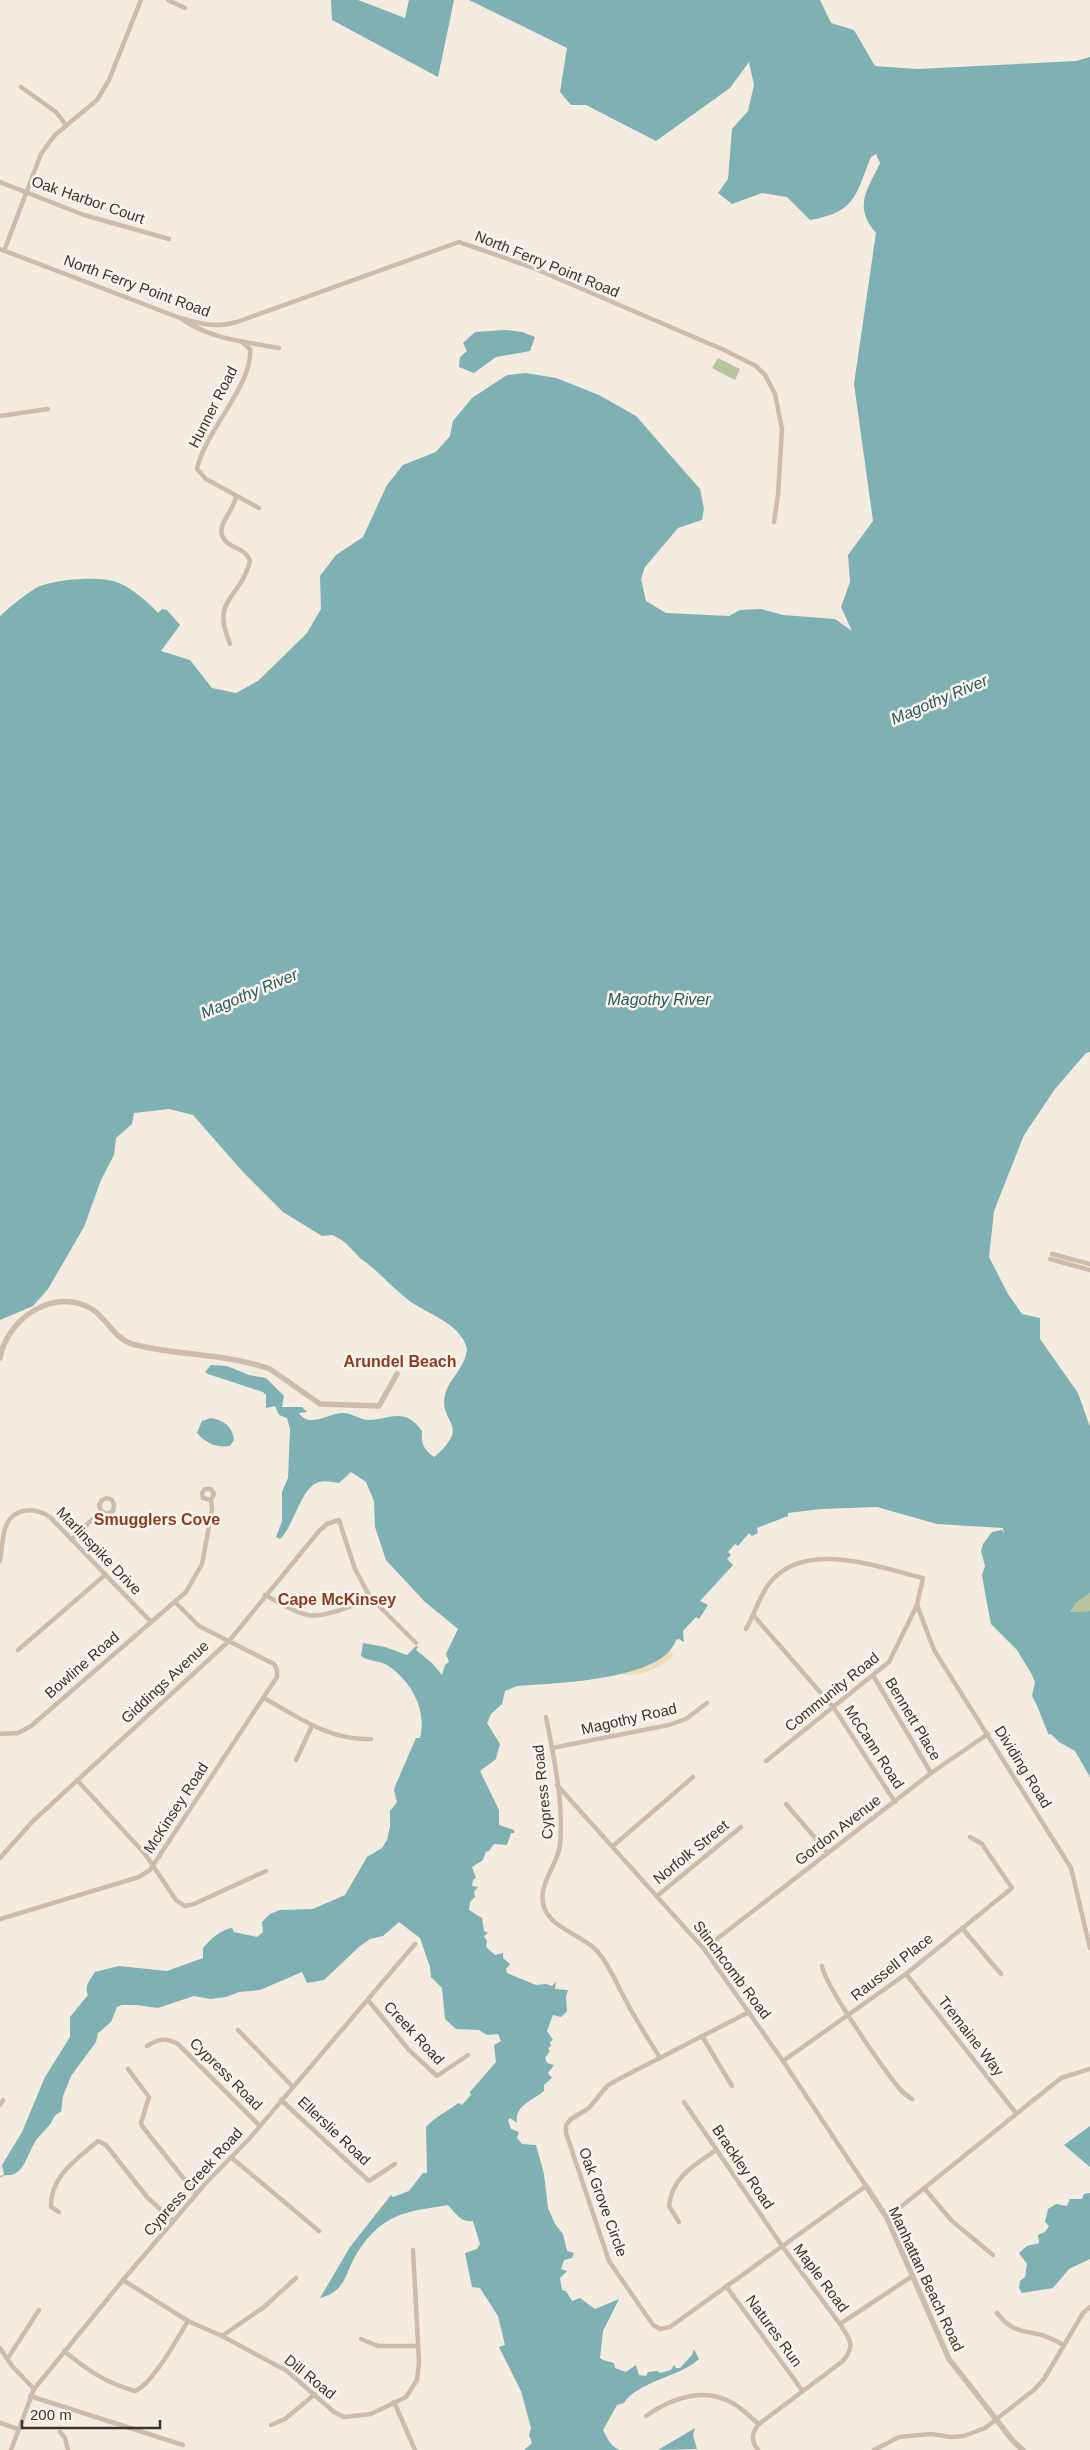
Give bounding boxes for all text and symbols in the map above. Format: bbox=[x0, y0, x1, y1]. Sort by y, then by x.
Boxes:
street label: Oak Harbor Court bbox=[29, 172, 148, 227]
street label: North Ferry Point Road bbox=[473, 227, 622, 300]
street label: North Ferry Point Road bbox=[62, 251, 213, 320]
street label: Hunner Road bbox=[185, 363, 240, 450]
water label: Magothy River bbox=[888, 671, 991, 727]
water label: Magothy River bbox=[198, 965, 301, 1021]
water label: Magothy River bbox=[607, 991, 711, 1008]
district label: Arundel Beach bbox=[344, 1353, 456, 1370]
street label: Marlinspike Drive bbox=[53, 1503, 145, 1598]
district label: Smugglers Cove bbox=[94, 1511, 220, 1528]
district label: Cape McKinsey bbox=[278, 1591, 396, 1608]
street label: Bowline Road bbox=[41, 1628, 122, 1701]
street label: Giddings Avenue bbox=[117, 1637, 212, 1726]
street label: Community Road bbox=[781, 1649, 882, 1735]
street label: Bennett Place bbox=[882, 1674, 945, 1763]
street label: Magothy Road bbox=[579, 1699, 678, 1738]
street label: McCann Road bbox=[841, 1702, 908, 1792]
street label: Dividing Road bbox=[991, 1723, 1055, 1811]
street label: Cypress Road bbox=[529, 1744, 556, 1840]
street label: McKinsey Road bbox=[140, 1759, 211, 1856]
street label: Gordon Avenue bbox=[791, 1791, 884, 1868]
street label: Norfolk Street bbox=[650, 1816, 732, 1887]
street label: Stinchcomb Road bbox=[690, 1917, 775, 2022]
street label: Raussell Place bbox=[847, 1929, 936, 2004]
street label: Tremaine Way bbox=[935, 1992, 1008, 2079]
street label: Creek Road bbox=[381, 1998, 448, 2068]
street label: Cypress Road bbox=[187, 2034, 266, 2113]
street label: Ellerslie Road bbox=[295, 2093, 374, 2168]
street label: Brackley Road bbox=[709, 2122, 778, 2212]
street label: Cypress Creek Road bbox=[140, 2124, 246, 2239]
street label: Oak Grove Circle bbox=[576, 2145, 631, 2259]
street label: Manhattan Beach Road bbox=[885, 2204, 967, 2354]
street label: Maple Road bbox=[790, 2240, 853, 2315]
street label: Natures Run bbox=[743, 2292, 806, 2370]
street label: Dill Road bbox=[281, 2351, 339, 2402]
scale bar bbox=[22, 2398, 160, 2430]
text: 200 m bbox=[30, 2406, 72, 2423]

